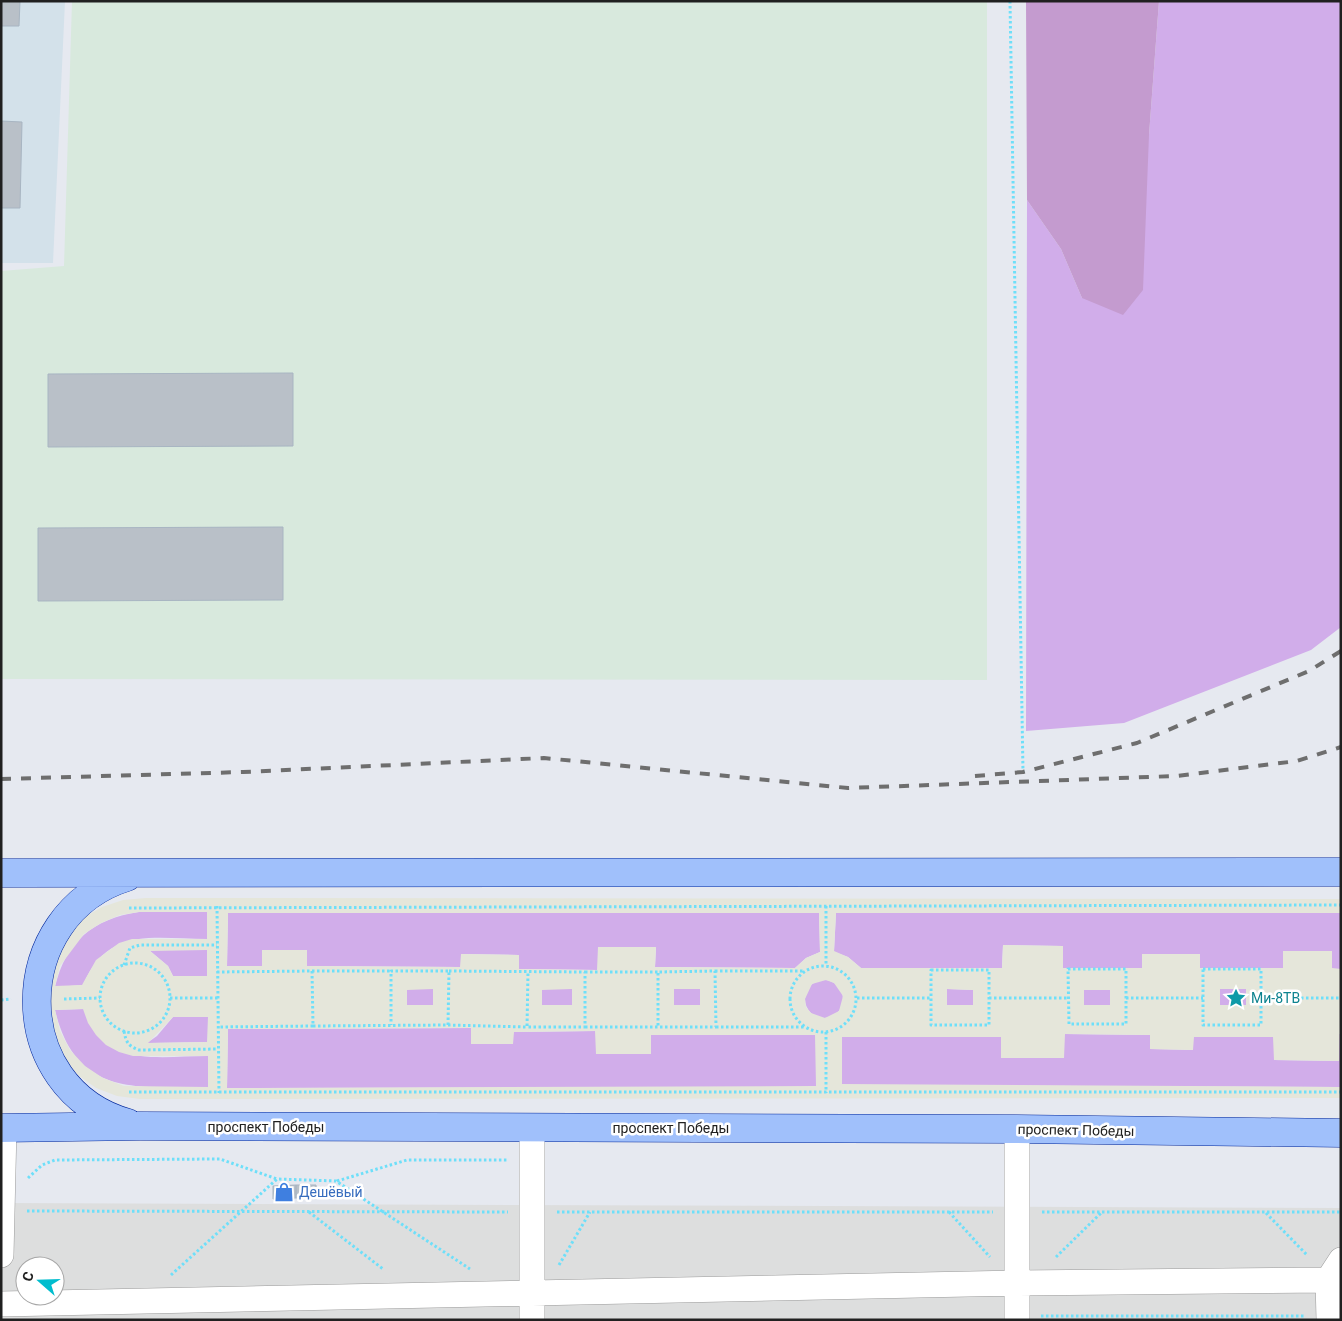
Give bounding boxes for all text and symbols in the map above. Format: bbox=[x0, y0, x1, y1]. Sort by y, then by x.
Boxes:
place icon: Ми-8ТВ bbox=[1225, 987, 1247, 1009]
place label: Ми-8ТВ bbox=[1251, 990, 1300, 1006]
street label: проспект Победы bbox=[208, 1119, 325, 1135]
street label: проспект Победы bbox=[613, 1120, 730, 1136]
street label: проспект Победы bbox=[1017, 1121, 1135, 1139]
shop icon: Дешёвый bbox=[273, 1181, 295, 1203]
place label: Дешёвый bbox=[299, 1184, 363, 1200]
north arrow bbox=[15, 1256, 65, 1306]
text: С bbox=[19, 1270, 37, 1284]

